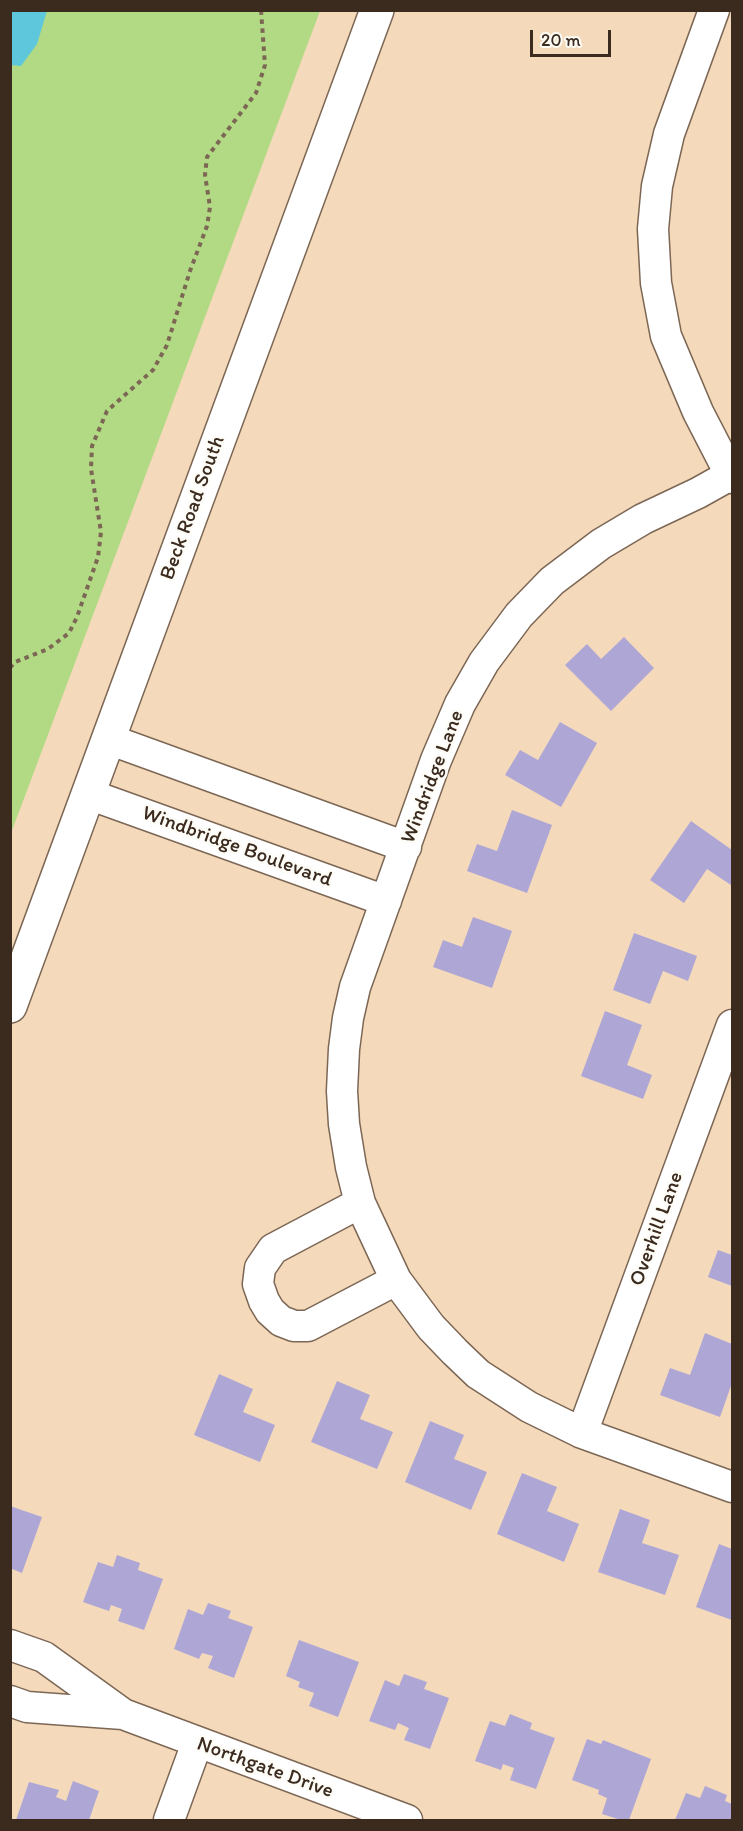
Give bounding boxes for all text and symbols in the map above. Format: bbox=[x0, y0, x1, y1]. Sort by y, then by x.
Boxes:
scale bar bbox=[533, 18, 614, 56]
text: 20 m bbox=[541, 29, 581, 51]
street label: Beck Road South bbox=[155, 433, 231, 583]
street label: Windridge Lane bbox=[396, 707, 470, 847]
street label: Windbridge Boulevard bbox=[139, 801, 335, 893]
street label: Overhill Lane bbox=[625, 1169, 689, 1289]
street label: Northgate Drive bbox=[193, 1732, 337, 1804]

